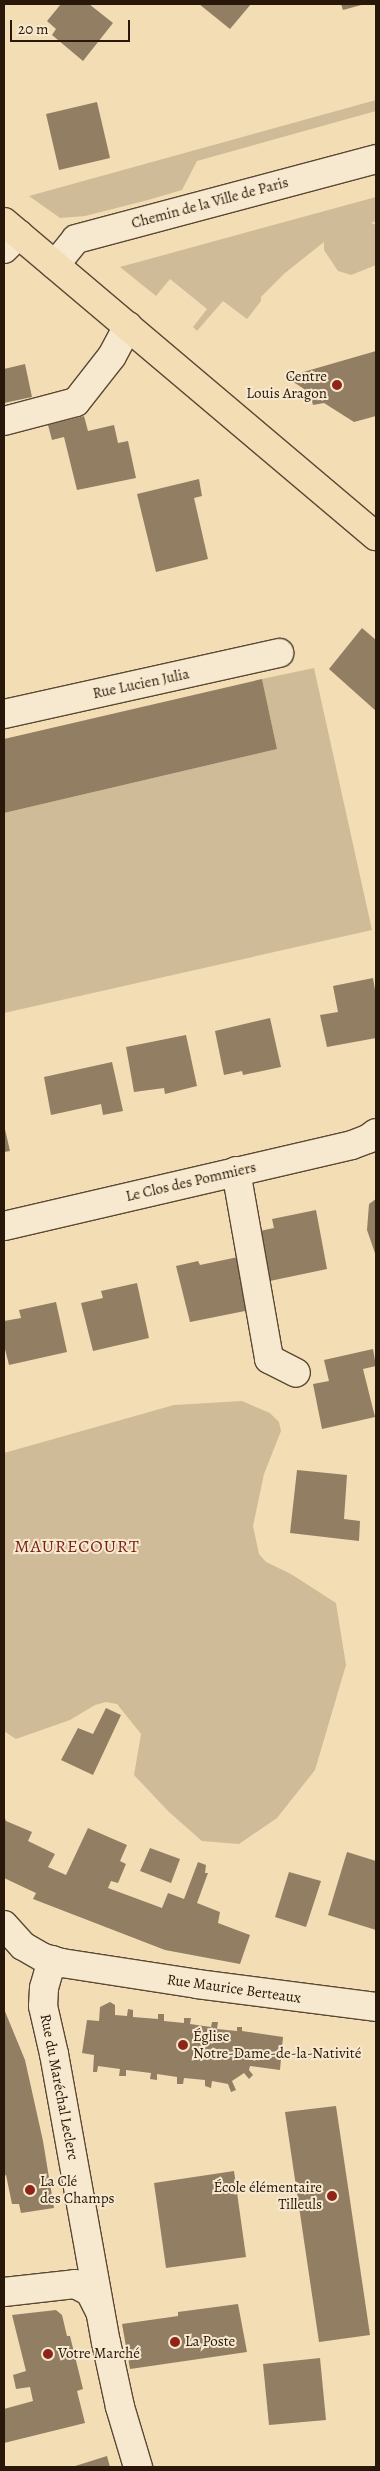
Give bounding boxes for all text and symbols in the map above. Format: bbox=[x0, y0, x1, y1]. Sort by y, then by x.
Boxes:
scale bar bbox=[12, 10, 132, 42]
text: 20 m bbox=[18, 19, 49, 39]
street label: Chemin de la Ville de Paris bbox=[129, 173, 291, 233]
place label: Centre Louis Aragon bbox=[246, 367, 327, 402]
marker: Centre Louis Aragon bbox=[331, 379, 343, 391]
street label: Rue Lucien Julia bbox=[91, 665, 191, 703]
street label: Le Clos des Pommiers bbox=[124, 1158, 258, 1206]
district label: MAURECOURT bbox=[13, 1535, 141, 1557]
street label: Rue Maurice Berteaux bbox=[166, 1971, 302, 2007]
street label: Rue du Maréchal Leclerc bbox=[36, 2012, 82, 2162]
place label: Église Notre-Dame-de-la-Nativité bbox=[193, 2027, 362, 2062]
marker: Église Notre-Dame-de-la-Nativité bbox=[177, 2039, 189, 2051]
place label: La Clé des Champs bbox=[40, 2172, 115, 2207]
place label: École élémentaire Tilleuls bbox=[214, 2178, 322, 2213]
marker: La Clé des Champs bbox=[24, 2184, 36, 2196]
marker: École élémentaire Tilleuls bbox=[326, 2190, 338, 2202]
place label: La Poste bbox=[185, 2333, 235, 2351]
marker: La Poste bbox=[169, 2336, 181, 2348]
place label: Votre Marché bbox=[58, 2345, 140, 2363]
marker: Votre Marché bbox=[42, 2348, 54, 2360]

